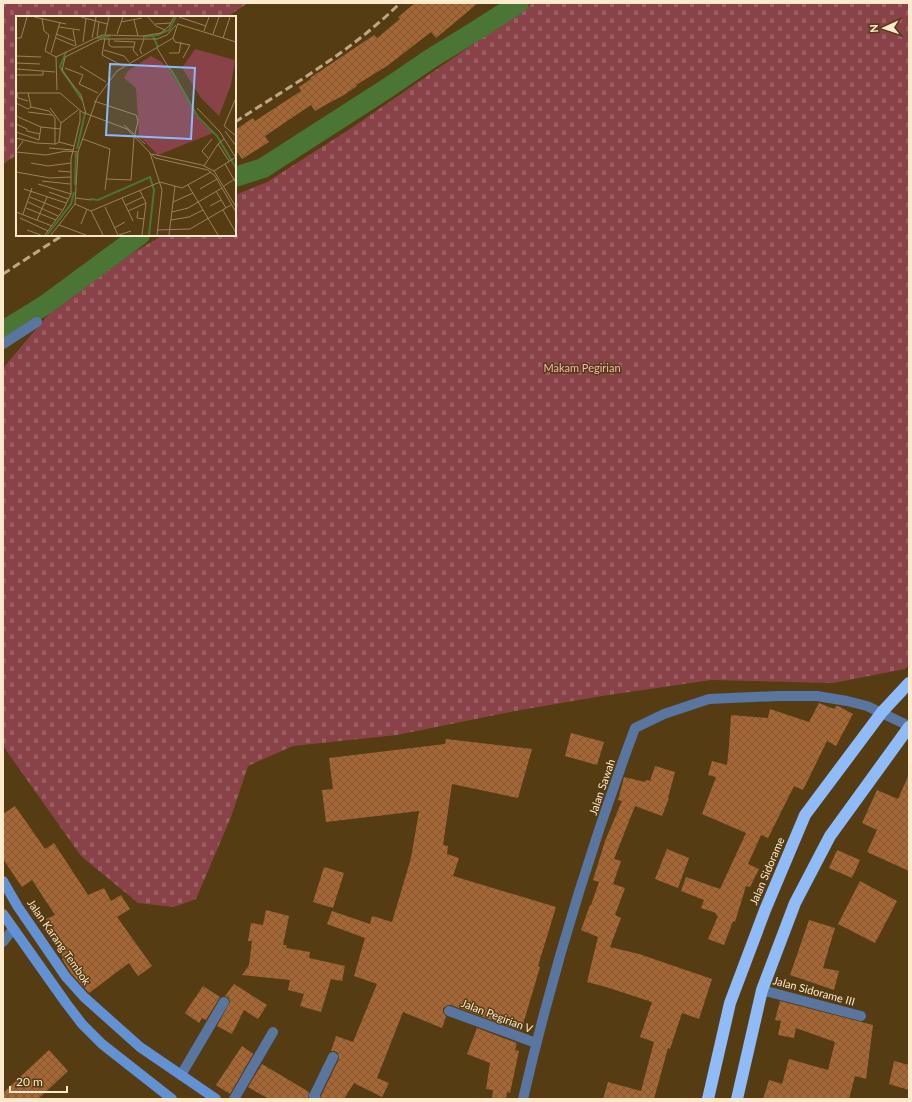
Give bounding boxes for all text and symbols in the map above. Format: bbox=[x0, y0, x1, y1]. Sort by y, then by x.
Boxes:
north arrow bbox=[864, 8, 904, 48]
inset map bbox=[16, 16, 236, 236]
text: N bbox=[867, 24, 880, 33]
park label: Makam Pegirian bbox=[543, 361, 621, 374]
street label: Jalan Sawah bbox=[586, 757, 617, 817]
street label: Jalan Sidorame bbox=[746, 835, 787, 907]
street label: Jalan Karang Tembok bbox=[25, 896, 94, 987]
street label: Jalan Sidorame III bbox=[772, 973, 856, 1008]
street label: Jalan Pegirian V bbox=[460, 996, 535, 1035]
scale bar bbox=[10, 1068, 67, 1094]
text: 20 m bbox=[16, 1074, 43, 1089]

